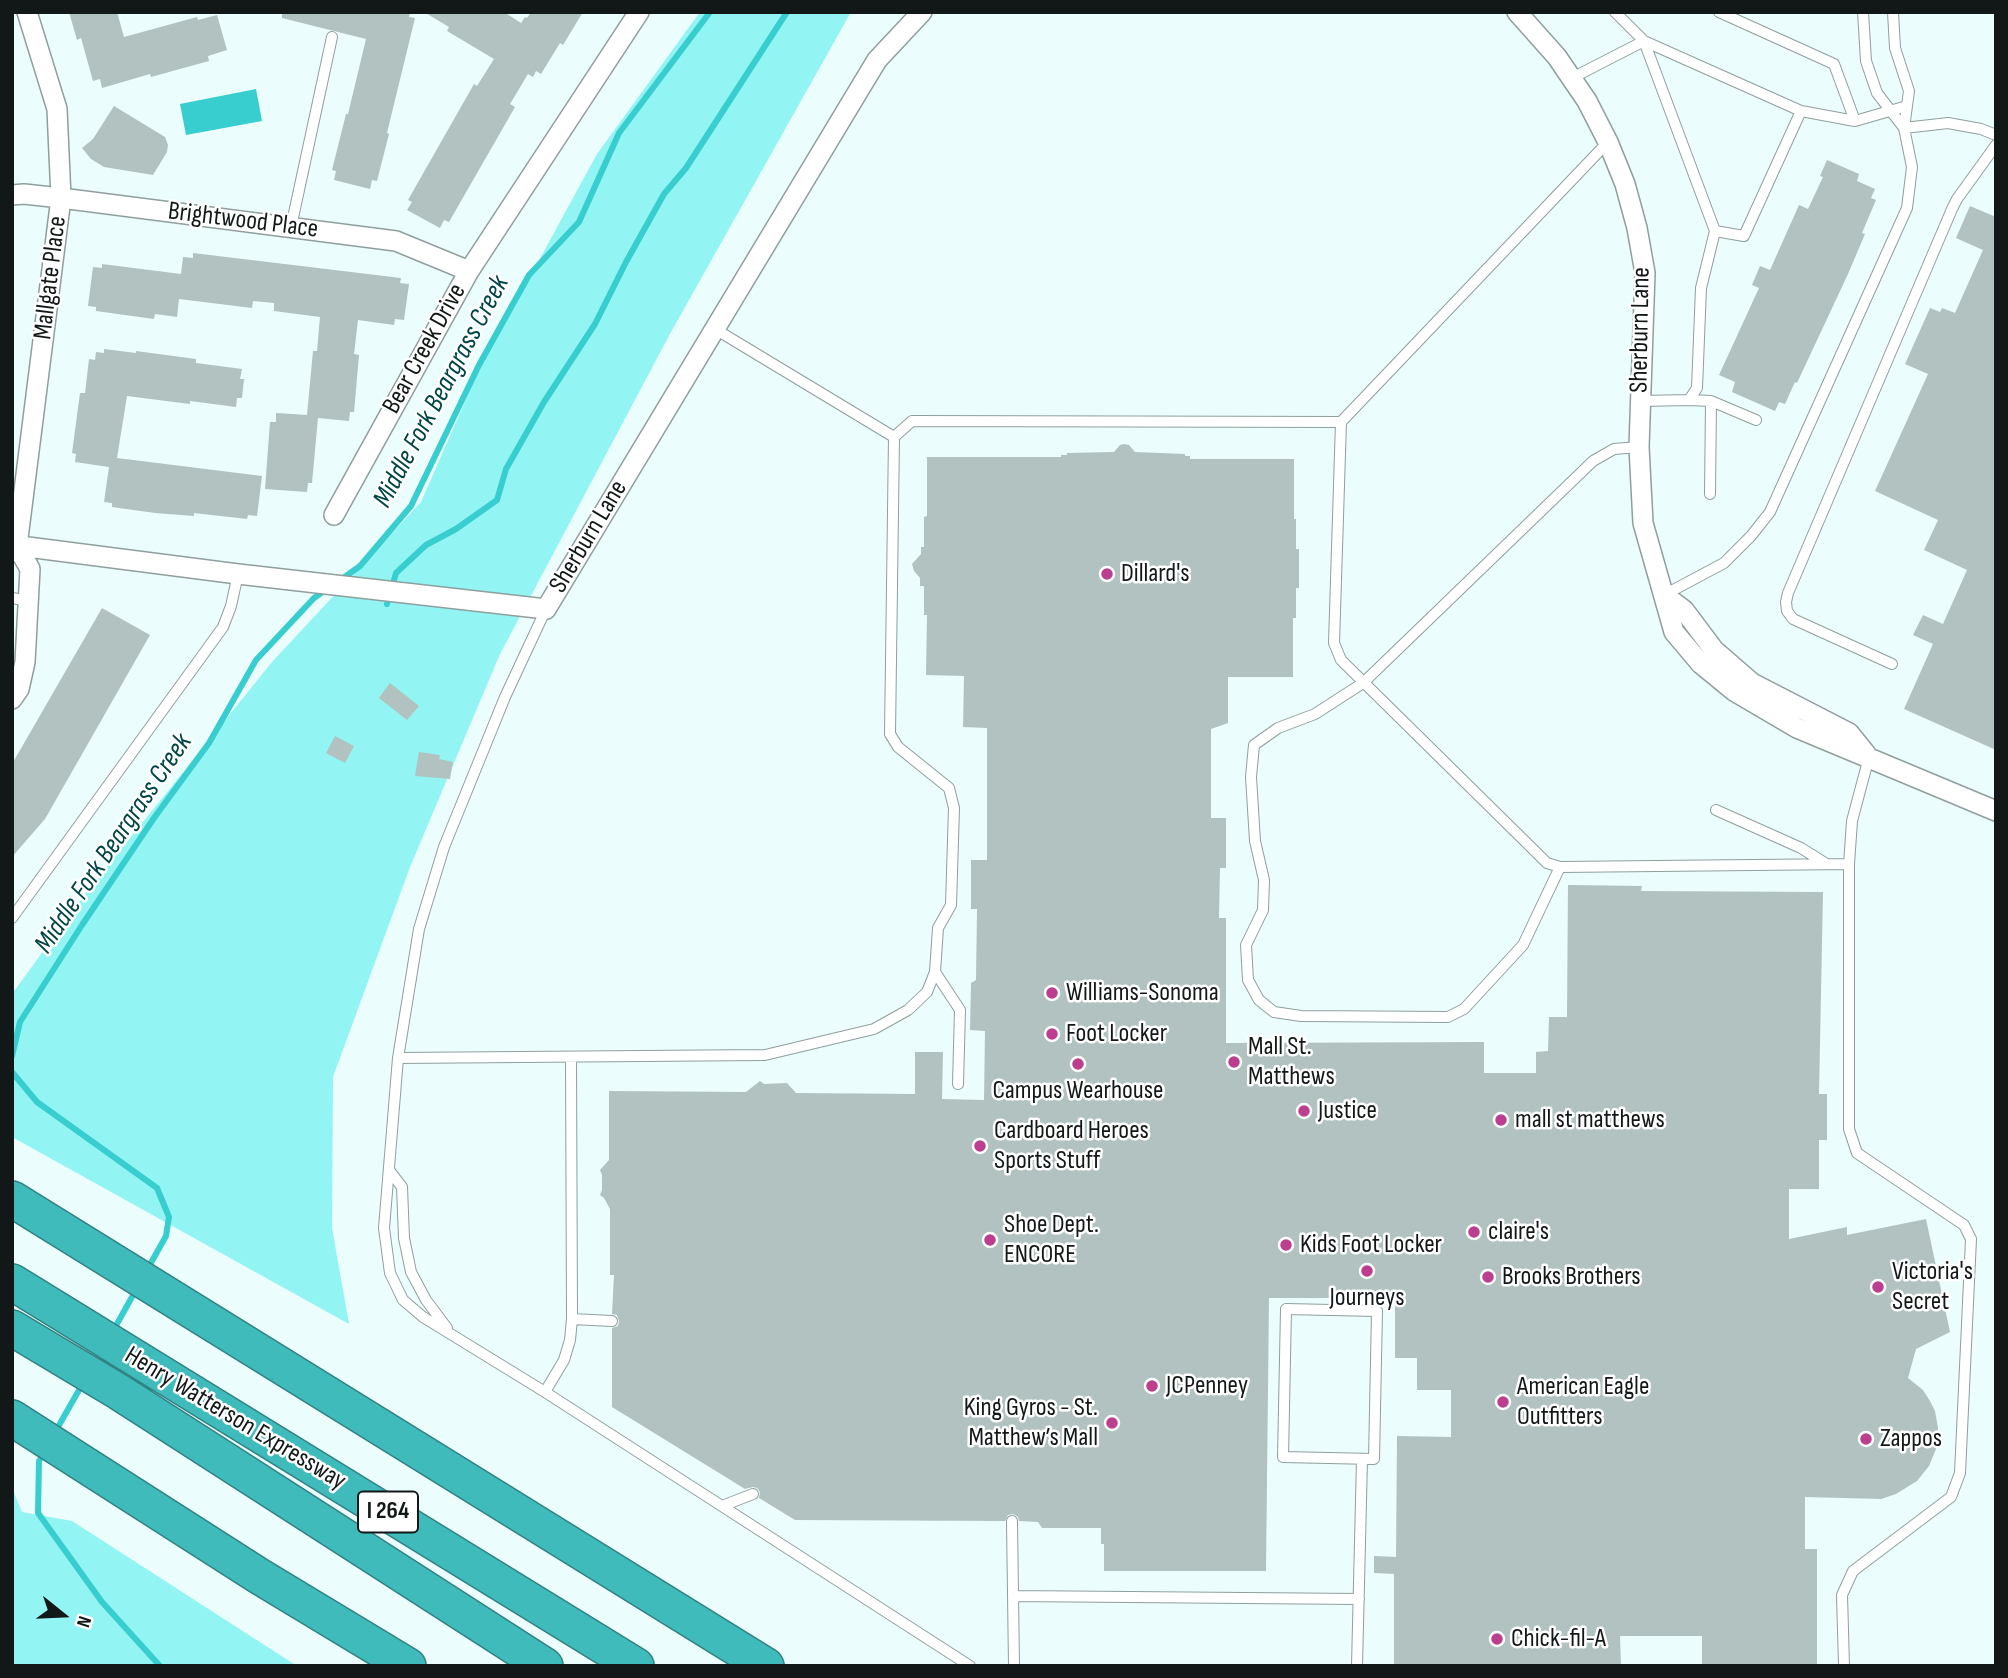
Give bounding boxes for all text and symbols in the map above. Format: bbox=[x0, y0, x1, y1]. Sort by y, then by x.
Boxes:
street label: Brightwood Place bbox=[166, 196, 320, 246]
street label: Mallgate Place bbox=[28, 215, 74, 341]
street label: Sherburn Lane bbox=[1624, 267, 1658, 393]
water label: Middle Fork Beargrass Creek bbox=[367, 270, 517, 514]
street label: Bear Creek Drive bbox=[377, 279, 473, 419]
street label: Sherburn Lane bbox=[543, 475, 635, 599]
place label: Dillard's bbox=[1121, 558, 1190, 590]
marker: Dillard's bbox=[1099, 566, 1115, 582]
water label: Middle Fork Beargrass Creek bbox=[28, 728, 200, 960]
place label: Williams-Sonoma bbox=[1066, 977, 1219, 1009]
marker: Williams-Sonoma bbox=[1044, 985, 1060, 1001]
place label: Foot Locker bbox=[1066, 1018, 1167, 1050]
marker: Foot Locker bbox=[1044, 1026, 1060, 1042]
place label: Mall St. Matthews bbox=[1248, 1031, 1335, 1092]
marker: Mall St. Matthews bbox=[1226, 1054, 1242, 1070]
marker: Campus Wearhouse bbox=[1070, 1056, 1086, 1072]
place label: Campus Wearhouse bbox=[993, 1075, 1163, 1107]
place label: Justice bbox=[1318, 1095, 1377, 1127]
marker: Justice bbox=[1296, 1103, 1312, 1119]
place label: mall st matthews bbox=[1515, 1104, 1665, 1136]
marker: mall st matthews bbox=[1493, 1112, 1509, 1128]
place label: Cardboard Heroes Sports Stuff bbox=[994, 1115, 1149, 1176]
marker: Cardboard Heroes Sports Stuff bbox=[972, 1138, 988, 1154]
place label: Shoe Dept. ENCORE bbox=[1004, 1209, 1099, 1270]
place label: claire's bbox=[1488, 1216, 1549, 1248]
marker: claire's bbox=[1466, 1224, 1482, 1240]
place label: Kids Foot Locker bbox=[1300, 1229, 1442, 1261]
marker: Shoe Dept. ENCORE bbox=[982, 1232, 998, 1248]
marker: Kids Foot Locker bbox=[1278, 1237, 1294, 1253]
place label: Victoria's Secret bbox=[1892, 1256, 1973, 1318]
place label: Brooks Brothers bbox=[1502, 1261, 1641, 1293]
marker: Journeys bbox=[1359, 1263, 1375, 1279]
marker: Brooks Brothers bbox=[1480, 1269, 1496, 1285]
marker: Victoria's Secret bbox=[1870, 1279, 1886, 1295]
place label: Journeys bbox=[1329, 1282, 1405, 1314]
street label: Henry Watterson Expressway bbox=[119, 1341, 351, 1497]
place label: JCPenney bbox=[1166, 1370, 1248, 1402]
place label: American Eagle Outfitters bbox=[1517, 1371, 1649, 1432]
marker: JCPenney bbox=[1144, 1378, 1160, 1394]
place label: King Gyros - St. Matthew’s Mall bbox=[964, 1392, 1098, 1454]
marker: American Eagle Outfitters bbox=[1495, 1394, 1511, 1410]
marker: King Gyros - St. Matthew’s Mall bbox=[1104, 1415, 1120, 1431]
place label: Zappos bbox=[1880, 1423, 1942, 1455]
marker: Zappos bbox=[1858, 1431, 1874, 1447]
road number: I 264 bbox=[358, 1492, 418, 1532]
north arrow bbox=[28, 1580, 98, 1650]
text: N bbox=[71, 1613, 96, 1630]
place label: Chick-fil-A bbox=[1511, 1623, 1606, 1655]
marker: Chick-fil-A bbox=[1489, 1631, 1505, 1647]

